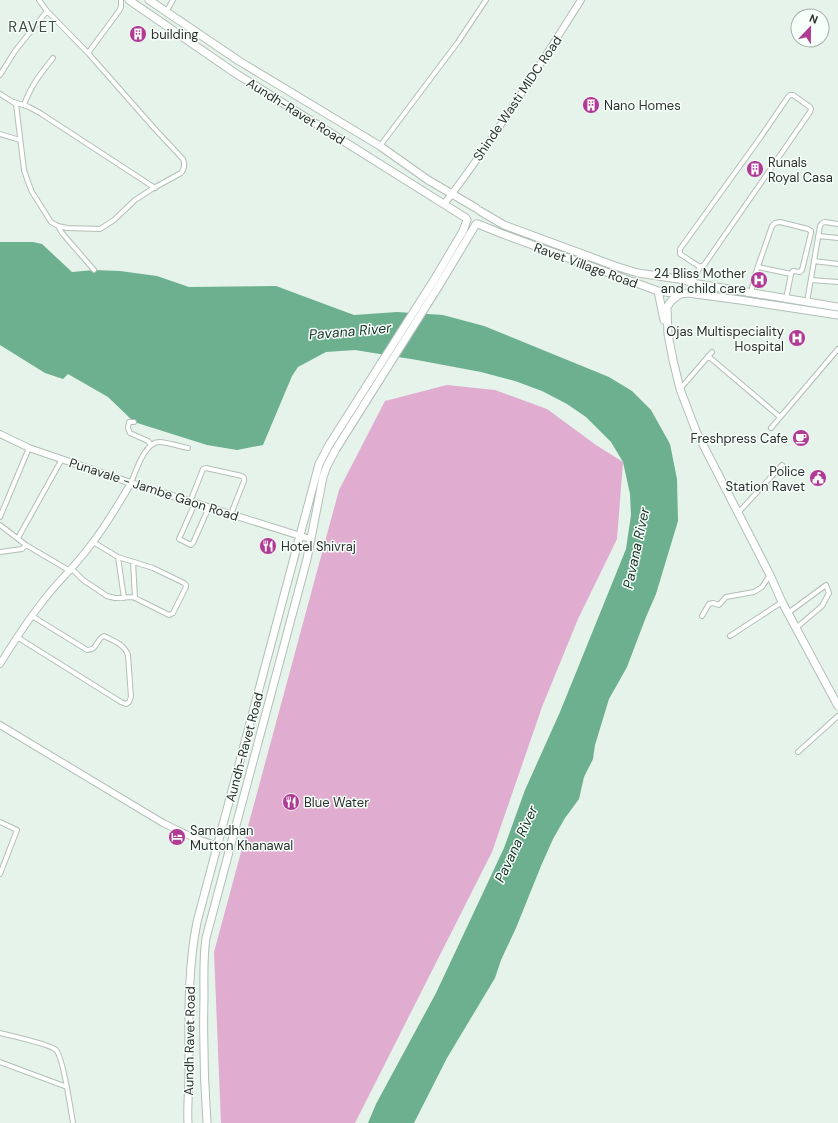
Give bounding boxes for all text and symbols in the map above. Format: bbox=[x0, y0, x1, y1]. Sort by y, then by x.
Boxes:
north arrow bbox=[790, 8, 830, 48]
text: N bbox=[807, 11, 820, 27]
district label: RAVET bbox=[8, 17, 58, 37]
building icon: building bbox=[128, 24, 148, 44]
place label: building bbox=[151, 26, 199, 43]
street label: Shinde Wasti MIDC Road bbox=[469, 32, 566, 164]
street label: Aundh-Ravet Road bbox=[243, 74, 348, 149]
building icon: Nano Homes bbox=[581, 95, 601, 115]
place label: Nano Homes bbox=[604, 97, 681, 114]
place label: Runals Royal Casa bbox=[768, 154, 833, 186]
building icon: Runals Royal Casa bbox=[745, 159, 765, 179]
street label: Ravet Village Road bbox=[532, 239, 640, 292]
place label: 24 Bliss Mother and child care bbox=[654, 265, 746, 297]
hospital icon: 24 Bliss Mother and child care bbox=[749, 270, 769, 290]
water label: Pavana River bbox=[308, 318, 393, 344]
place label: Ojas Multispeciality Hospital bbox=[666, 323, 784, 355]
hospital icon: Ojas Multispeciality Hospital bbox=[787, 328, 807, 348]
cafe icon: Freshpress Cafe bbox=[791, 428, 811, 448]
place label: Freshpress Cafe bbox=[691, 430, 788, 447]
street label: Punavale - Jambe Gaon Road bbox=[67, 454, 241, 525]
place label: Police Station Ravet bbox=[725, 463, 805, 495]
public building icon: Police Station Ravet bbox=[808, 468, 828, 488]
water label: Pavana River bbox=[619, 505, 654, 590]
restaurant icon: Hotel Shivraj bbox=[258, 536, 278, 556]
place label: Hotel Shivraj bbox=[281, 538, 356, 555]
street label: Aundh-Ravet Road bbox=[222, 690, 267, 804]
restaurant icon: Blue Water bbox=[281, 792, 301, 812]
place label: Blue Water bbox=[304, 794, 369, 811]
water label: Pavana River bbox=[490, 802, 542, 885]
place label: Samadhan Mutton Khanawal bbox=[190, 822, 293, 854]
hotel icon: Samadhan Mutton Khanawal bbox=[167, 827, 187, 847]
street label: Aundh Ravet Road bbox=[180, 986, 199, 1096]

